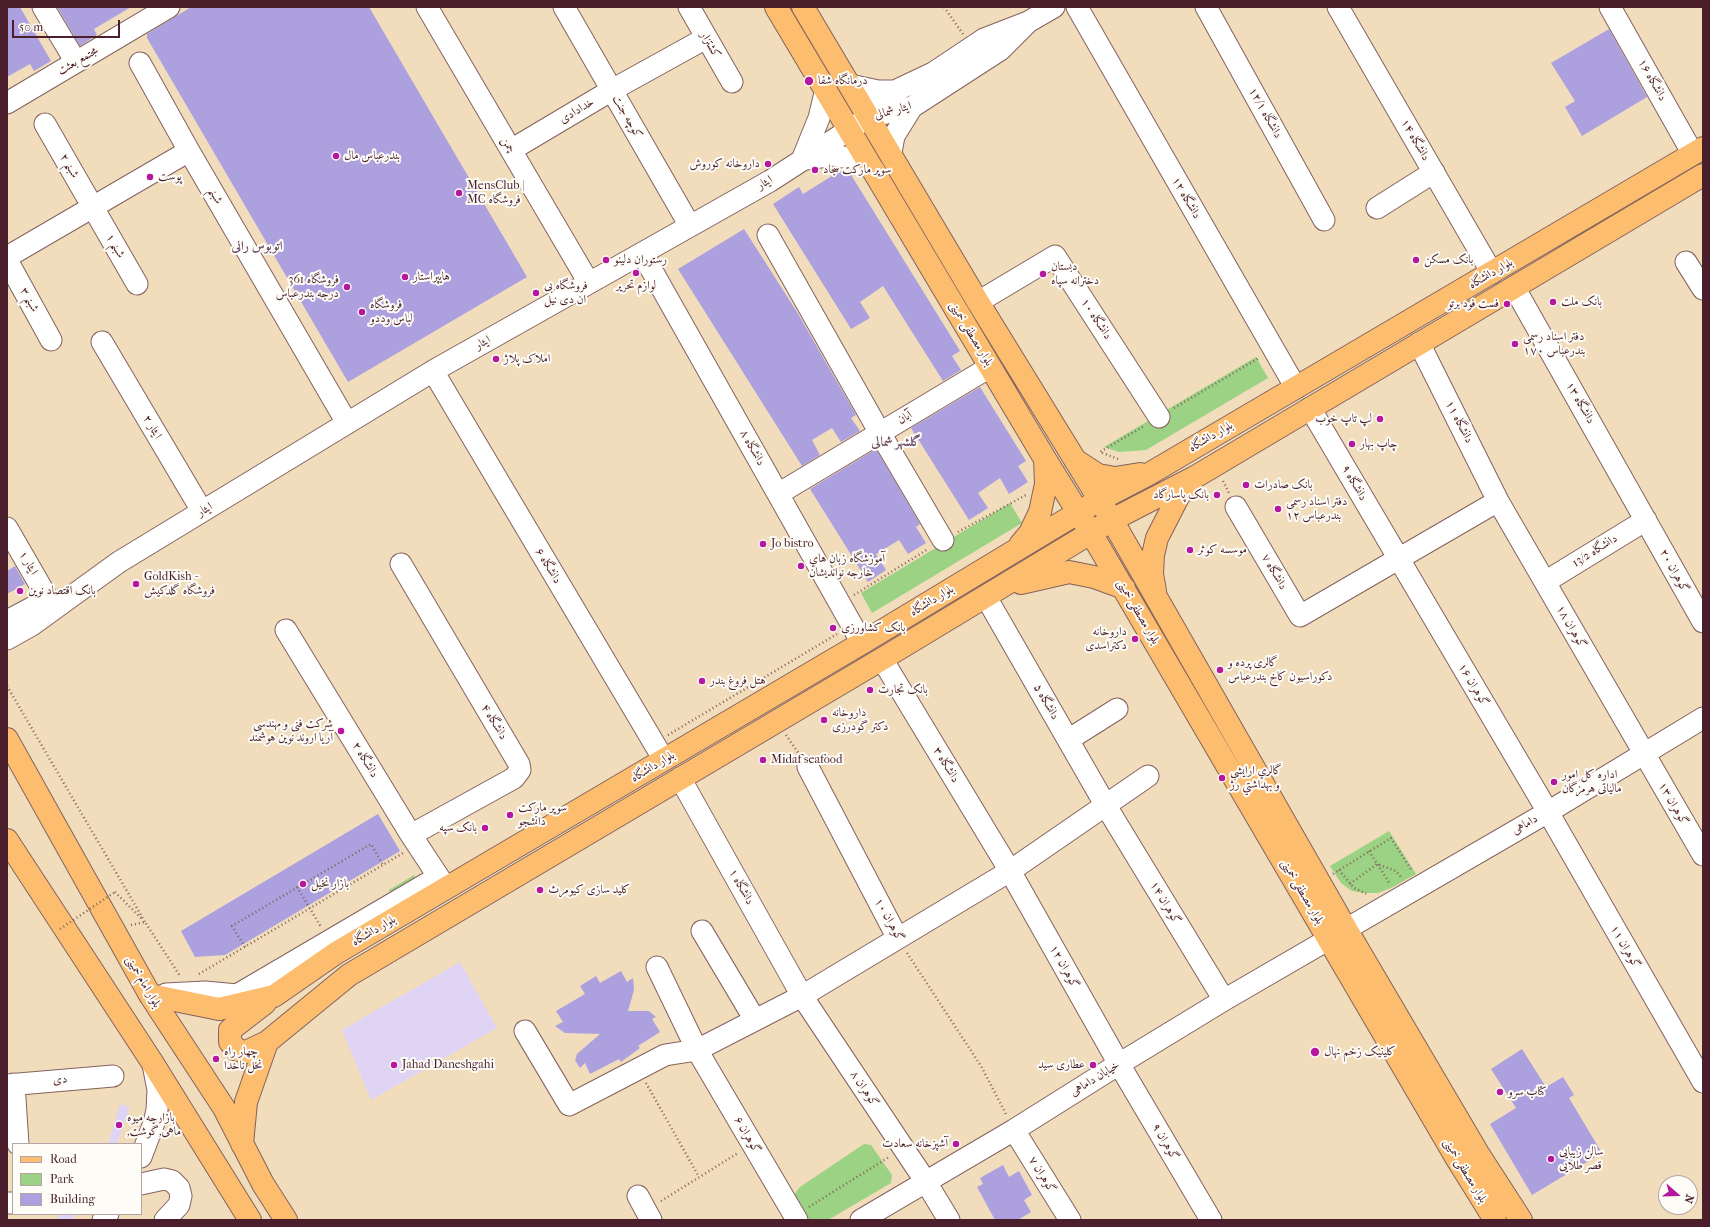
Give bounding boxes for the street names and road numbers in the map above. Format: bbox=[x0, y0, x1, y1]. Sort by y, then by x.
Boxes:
street label: کشتزار bbox=[697, 29, 723, 61]
street label: مجتمع بعثت bbox=[55, 44, 101, 78]
street label: دانشگاه ۱۶ bbox=[1635, 56, 1669, 104]
street label: دانشگاه ۱۲/۱ bbox=[1245, 85, 1285, 141]
street label: کوچه جنت bbox=[609, 93, 645, 141]
street label: خدادادی bbox=[557, 95, 597, 127]
street label: ایثار شمالی bbox=[873, 99, 913, 123]
street label: دانشگاه ۱۴ bbox=[1397, 116, 1433, 164]
street label: چمن bbox=[498, 134, 518, 156]
street label: شبنم ۲ bbox=[56, 151, 82, 181]
street label: ایثار bbox=[755, 173, 775, 193]
street label: دانشگاه ۱۲ bbox=[1168, 174, 1204, 222]
street label: شبنم bbox=[205, 185, 225, 207]
street label: شبنم ۱ bbox=[102, 231, 128, 261]
street label: بلوار دانشگاه bbox=[1466, 256, 1516, 292]
street label: شبنم ۳ bbox=[16, 285, 42, 315]
street label: دانشگاه ۱۰ bbox=[1077, 296, 1115, 342]
street label: بلوار مصطفی خمینی bbox=[946, 299, 996, 369]
street label: ایثار bbox=[473, 333, 493, 353]
street label: دانشگاه ۱۳ bbox=[1562, 379, 1598, 427]
street label: دانشگاه ۱۱ bbox=[1442, 398, 1476, 446]
street label: آبان bbox=[895, 408, 915, 428]
street label: ایثار ۲ bbox=[139, 412, 165, 442]
street label: بلوار دانشگاه bbox=[1186, 419, 1236, 455]
street label: دانشگاه ۸ bbox=[736, 427, 768, 469]
street label: دانشگاه ۹ bbox=[1338, 462, 1370, 504]
street label: ایثار bbox=[195, 500, 215, 520]
street label: دانشگاه 13/2 bbox=[1570, 532, 1620, 570]
street label: دانشگاه ۶ bbox=[532, 546, 564, 586]
street label: گوهران ۲۰ bbox=[1656, 547, 1692, 595]
street label: ایثار ۱ bbox=[15, 548, 41, 578]
street label: دانشگاه ۷ bbox=[1258, 551, 1290, 593]
street label: بلوار مصطفی خمینی bbox=[1114, 577, 1162, 647]
street label: بلوار دانشگاه bbox=[907, 582, 957, 620]
street label: گوهران ۱۸ bbox=[1553, 603, 1589, 651]
street label: گوهران ۱۶ bbox=[1455, 661, 1491, 709]
street label: دانشگاه ۵ bbox=[1030, 681, 1062, 723]
street label: دانشگاه ۴ bbox=[478, 702, 510, 742]
street label: دانشگاه ۲ bbox=[349, 740, 381, 780]
street label: دانشگاه ۳ bbox=[930, 745, 962, 785]
street label: بلوار دانشگاه bbox=[628, 748, 678, 786]
street label: گوهران ۱۳ bbox=[1655, 780, 1691, 828]
street label: داماهی bbox=[1509, 812, 1541, 838]
street label: بلوار مصطفی خمینی bbox=[1278, 857, 1326, 927]
street label: دانشگاه ۱ bbox=[725, 866, 757, 908]
street label: گوهران ۱۴ bbox=[1147, 879, 1183, 927]
street label: گوهران ۱۰ bbox=[871, 896, 907, 944]
street label: بلوار دانشگاه bbox=[349, 913, 399, 949]
street label: گوهران ۱۱ bbox=[1607, 923, 1643, 971]
street label: گوهران ۱۲ bbox=[1046, 943, 1082, 991]
street label: بلوار امام خمینی bbox=[122, 953, 164, 1011]
street label: خیابان داماهی bbox=[1068, 1058, 1122, 1100]
street label: گوهران ۸ bbox=[847, 1068, 881, 1110]
street label: دی bbox=[52, 1072, 68, 1088]
street label: گوهران ۶ bbox=[731, 1114, 763, 1156]
street label: گوهران ۹ bbox=[1148, 1121, 1182, 1163]
street label: بلوار مصطفی خمینی bbox=[1440, 1136, 1490, 1206]
street label: گوهران ۷ bbox=[1025, 1154, 1059, 1196]

